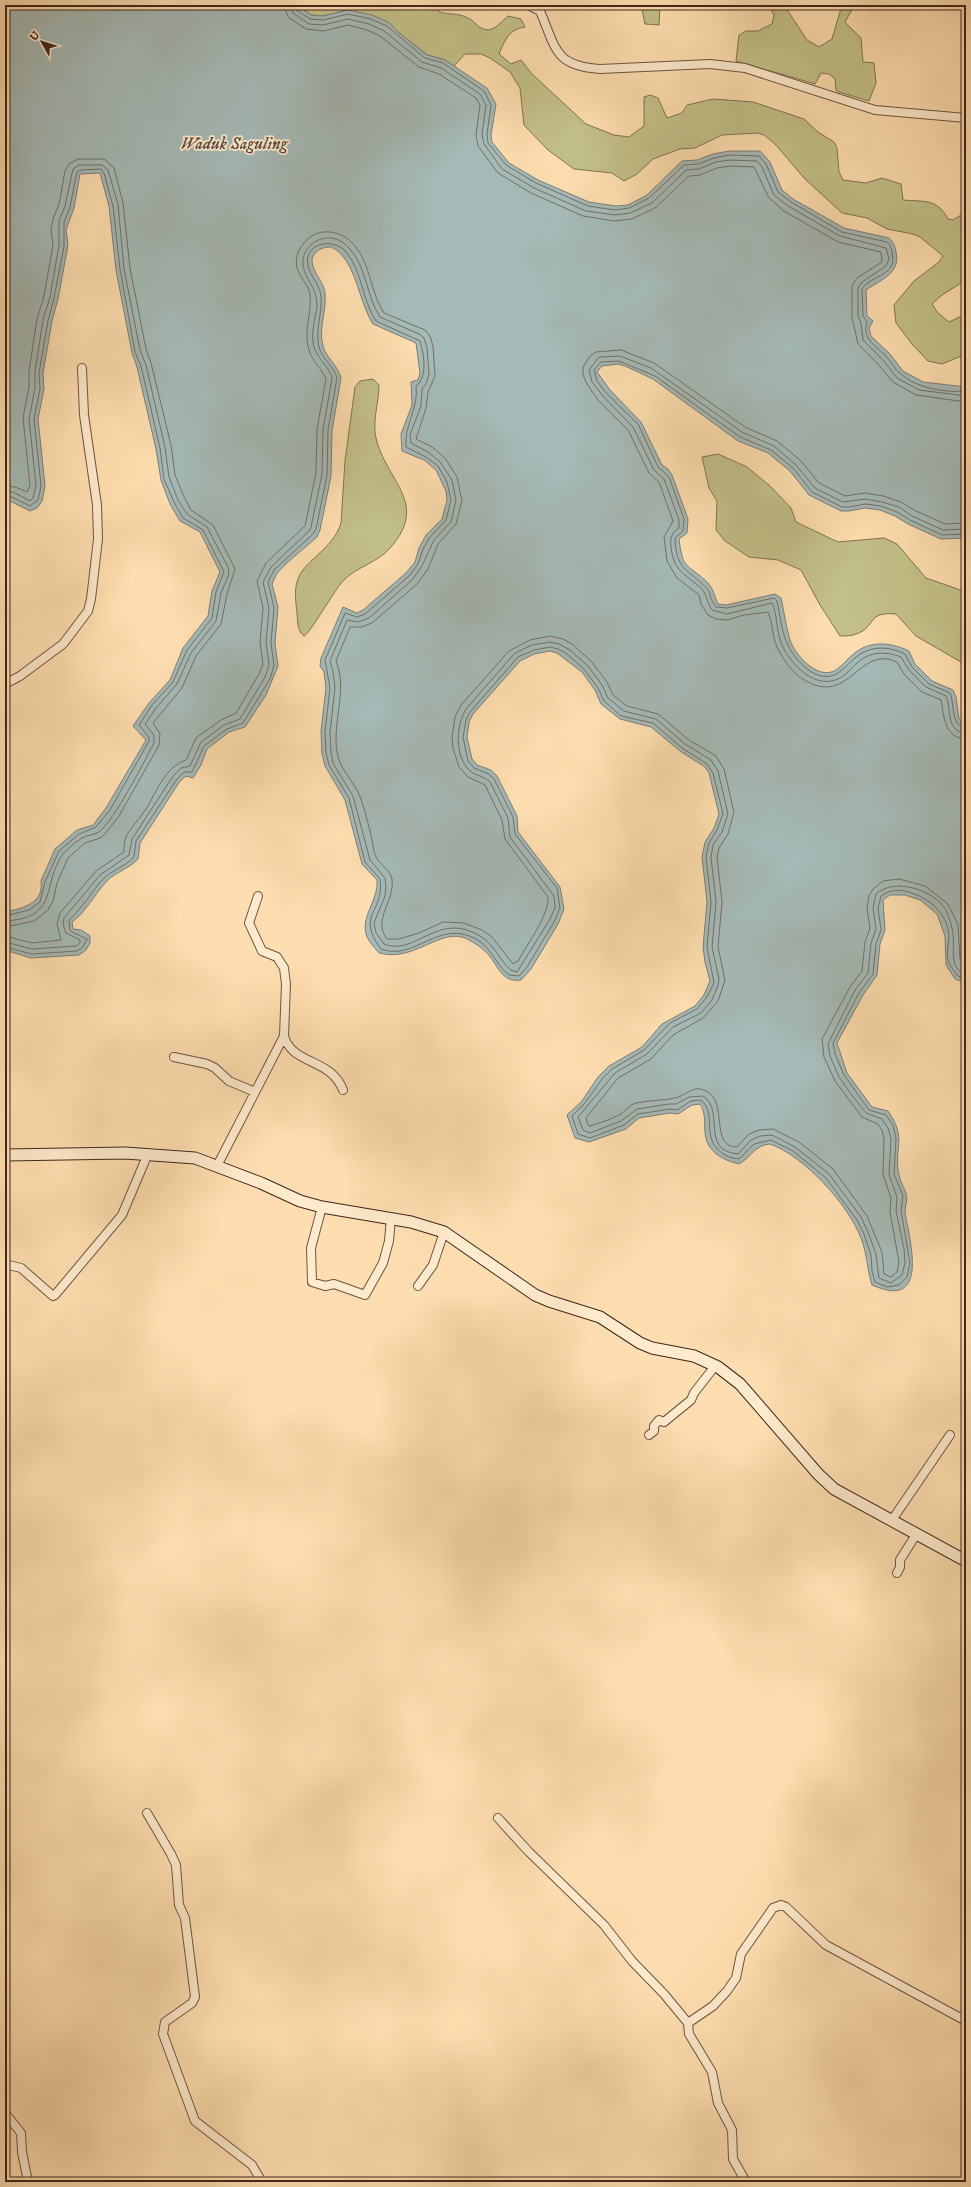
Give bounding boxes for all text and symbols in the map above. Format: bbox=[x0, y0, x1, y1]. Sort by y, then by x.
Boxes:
north arrow bbox=[22, 22, 62, 62]
text: U bbox=[27, 28, 43, 44]
water label: Waduk Saguling bbox=[181, 133, 290, 155]

